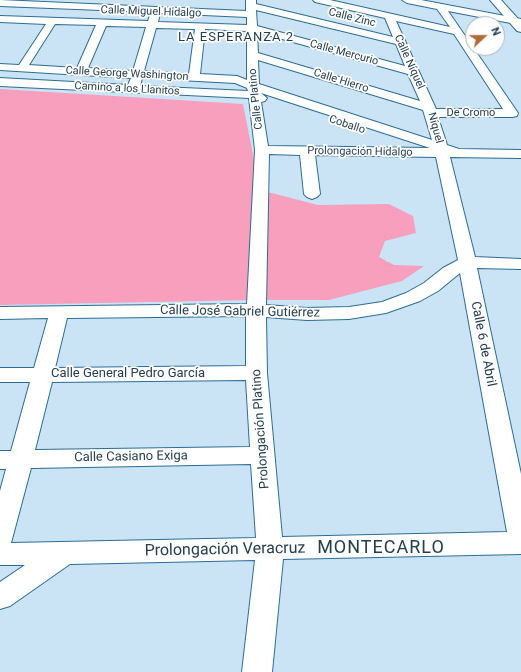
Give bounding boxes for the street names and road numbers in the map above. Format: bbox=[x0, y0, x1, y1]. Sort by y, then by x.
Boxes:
street label: Calle Miguel Hidalgo bbox=[100, 4, 202, 20]
street label: Calle Zinc bbox=[327, 6, 377, 30]
street label: Calle Níquel bbox=[391, 33, 427, 91]
street label: Calle Mercurio bbox=[308, 37, 380, 69]
street label: Calle George Washington bbox=[65, 64, 189, 84]
street label: Calle Hierro bbox=[312, 66, 370, 96]
street label: Calle Platino bbox=[246, 68, 266, 130]
street label: Camino a los Llanitos bbox=[74, 80, 180, 98]
street label: De Cromo bbox=[447, 106, 495, 120]
street label: Níquel bbox=[425, 111, 445, 145]
street label: Coballo bbox=[327, 113, 367, 137]
street label: Prolongación Hidalgo bbox=[307, 144, 413, 160]
street label: Calle 6 de Abril bbox=[467, 300, 499, 388]
street label: Calle José Gabriel Gutiérrez bbox=[160, 303, 320, 321]
street label: Calle General Pedro García bbox=[51, 366, 205, 382]
street label: Prolongación Platino bbox=[249, 368, 273, 490]
street label: Calle Casiano Exiga bbox=[74, 448, 188, 466]
street label: Prolongación Veracruz bbox=[144, 539, 306, 561]

